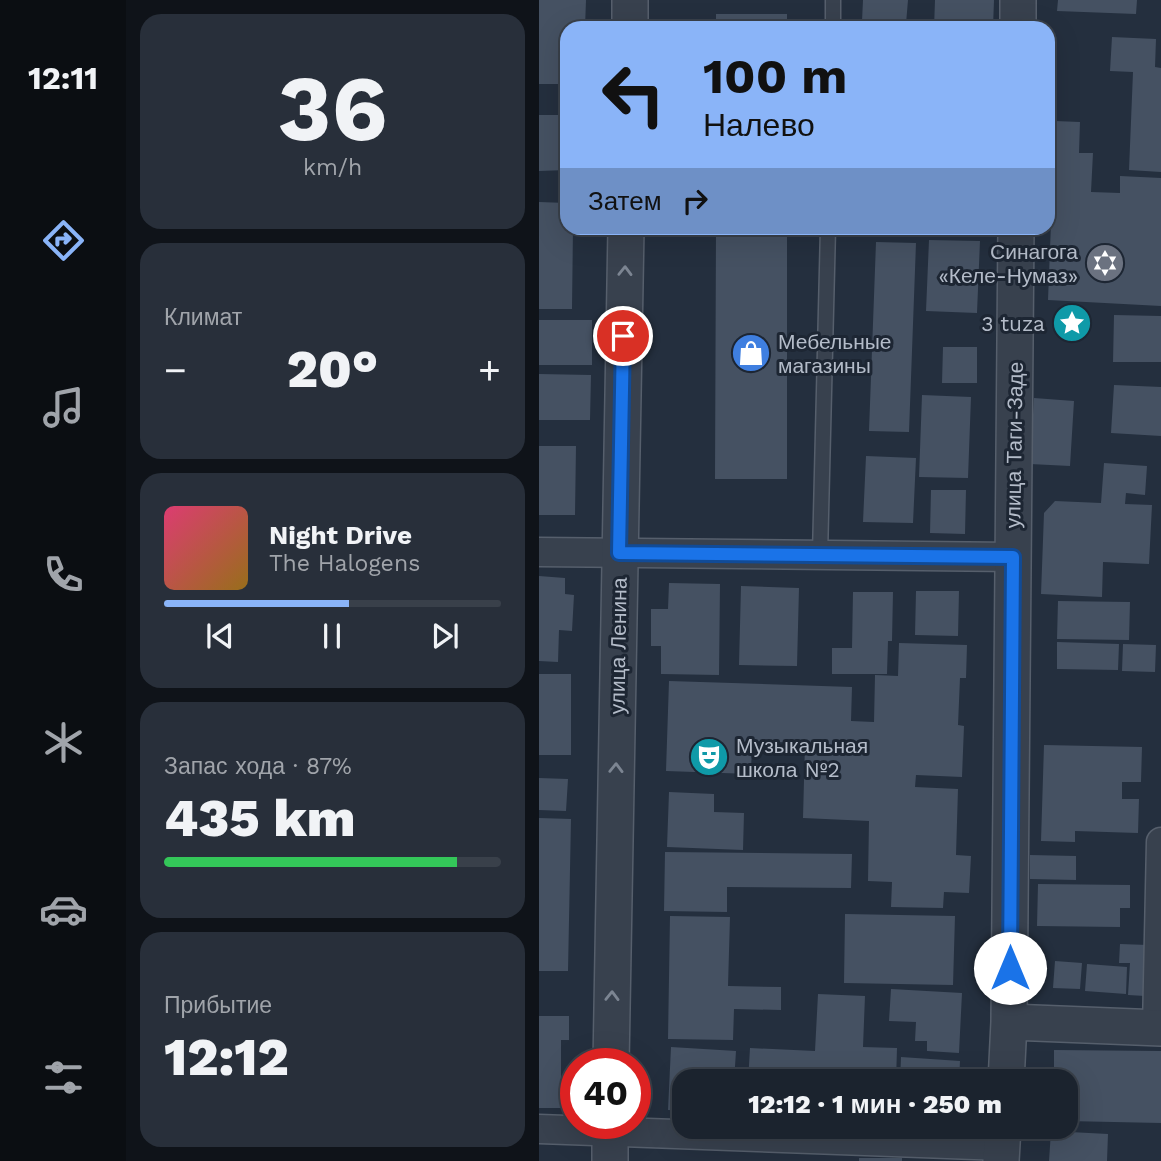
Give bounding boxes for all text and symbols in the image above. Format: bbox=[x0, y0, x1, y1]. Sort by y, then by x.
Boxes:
text: 100 m bbox=[703, 47, 847, 105]
icon: left bbox=[588, 49, 679, 140]
text: 36 bbox=[277, 55, 388, 162]
text: 12:11 bbox=[28, 59, 98, 97]
text: Налево bbox=[703, 106, 815, 144]
text: km/h bbox=[303, 154, 362, 181]
icon: right bbox=[676, 182, 714, 220]
text: Затем bbox=[588, 186, 662, 216]
icon: directions bbox=[39, 216, 88, 265]
place label: Синагога «Келе-Нумаз» bbox=[938, 239, 1078, 288]
synagogue icon: Синагога «Келе-Нумаз» bbox=[1084, 242, 1126, 284]
one-way arrow bbox=[617, 266, 632, 277]
place icon: 3 tuza bbox=[1051, 302, 1093, 344]
text: Климат bbox=[164, 304, 242, 331]
pin bbox=[593, 306, 653, 366]
place label: 3 tuza bbox=[981, 311, 1045, 336]
icon: arrive bbox=[604, 317, 642, 355]
place label: Мебельные магазины bbox=[778, 329, 892, 378]
shop icon: Мебельные магазины bbox=[730, 332, 772, 374]
text: 20° bbox=[287, 339, 378, 400]
text: − bbox=[164, 348, 187, 392]
text: + bbox=[478, 348, 501, 392]
street label: улица Таги-Заде bbox=[1000, 361, 1028, 529]
icon: music bbox=[39, 383, 88, 432]
text: Night Drive bbox=[269, 520, 412, 550]
icon: phone bbox=[39, 550, 88, 599]
text: The Halogens bbox=[269, 550, 420, 577]
street label: улица Ленина bbox=[604, 577, 632, 715]
icon: previous bbox=[201, 617, 239, 655]
icon: pause bbox=[313, 617, 351, 655]
icon: next bbox=[426, 617, 464, 655]
icon: climate bbox=[39, 718, 88, 767]
place label: Музыкальная школа №2 bbox=[736, 733, 868, 782]
theatre icon: Музыкальная школа №2 bbox=[688, 736, 730, 778]
text: Запас хода · 87% bbox=[164, 753, 352, 780]
one-way arrow bbox=[608, 763, 624, 773]
text: 435 km bbox=[164, 788, 356, 849]
icon: car bbox=[39, 885, 88, 934]
position arrow bbox=[973, 931, 1047, 1005]
one-way arrow bbox=[605, 990, 620, 1001]
text: Прибытие bbox=[164, 992, 272, 1019]
text: 12:12 bbox=[164, 1027, 289, 1088]
speed limit sign: 40 bbox=[560, 1048, 651, 1139]
icon: filters bbox=[39, 1053, 88, 1102]
text: 12:12 · 1 мин · 250 m bbox=[748, 1089, 1002, 1119]

